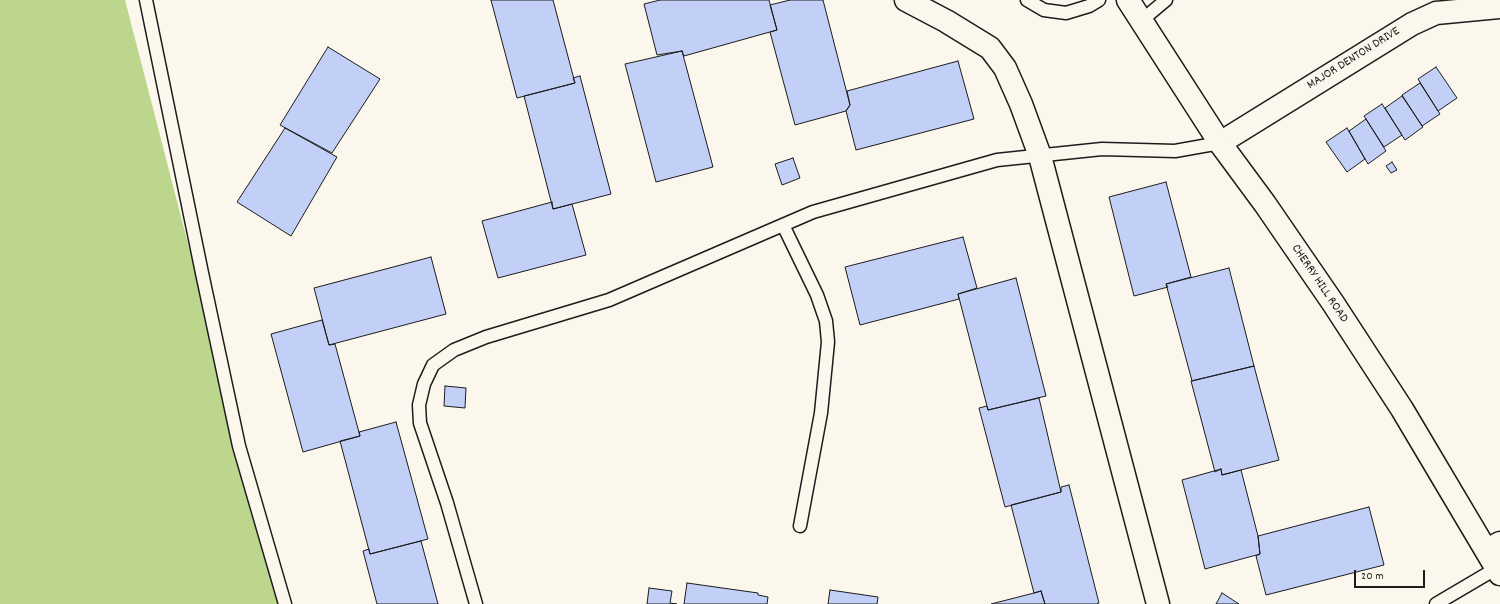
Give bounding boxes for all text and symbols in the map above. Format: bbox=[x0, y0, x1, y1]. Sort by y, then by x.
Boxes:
street label: MAJOR DENTON DRIVE bbox=[1305, 24, 1403, 94]
street label: CHERRY HILL ROAD bbox=[1287, 242, 1351, 326]
scale bar bbox=[1356, 562, 1427, 588]
text: 20 m bbox=[1361, 568, 1384, 585]

